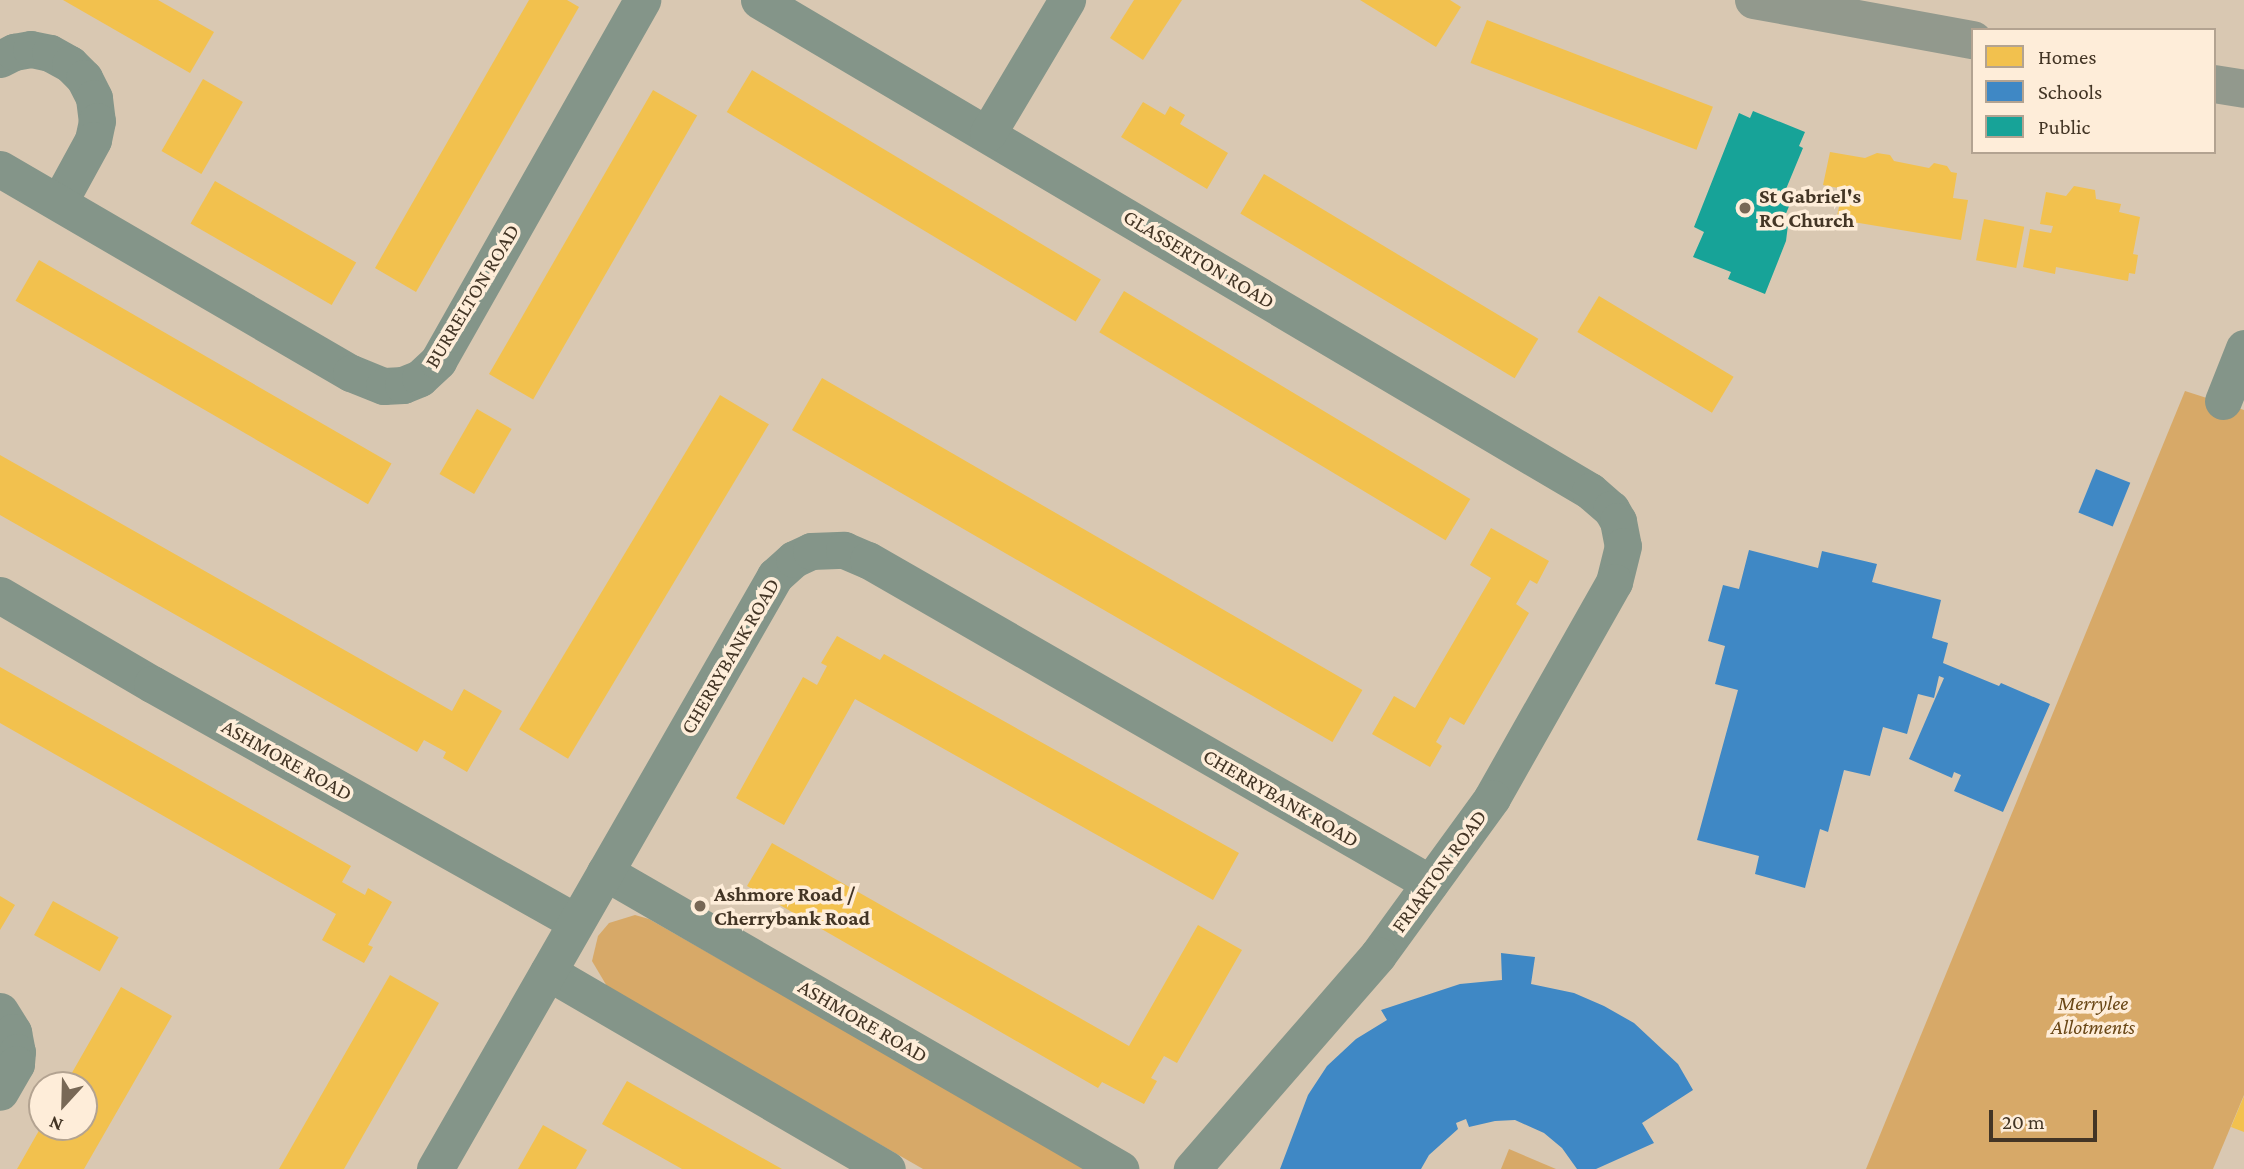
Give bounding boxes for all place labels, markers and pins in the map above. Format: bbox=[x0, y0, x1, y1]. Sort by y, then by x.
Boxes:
place label: St Gabriel's RC Church bbox=[1759, 183, 1861, 233]
marker: St Gabriel's RC Church bbox=[1737, 200, 1753, 216]
place label: Ashmore Road / Cherrybank Road bbox=[714, 881, 870, 931]
marker: Ashmore Road / Cherrybank Road bbox=[692, 898, 708, 914]

